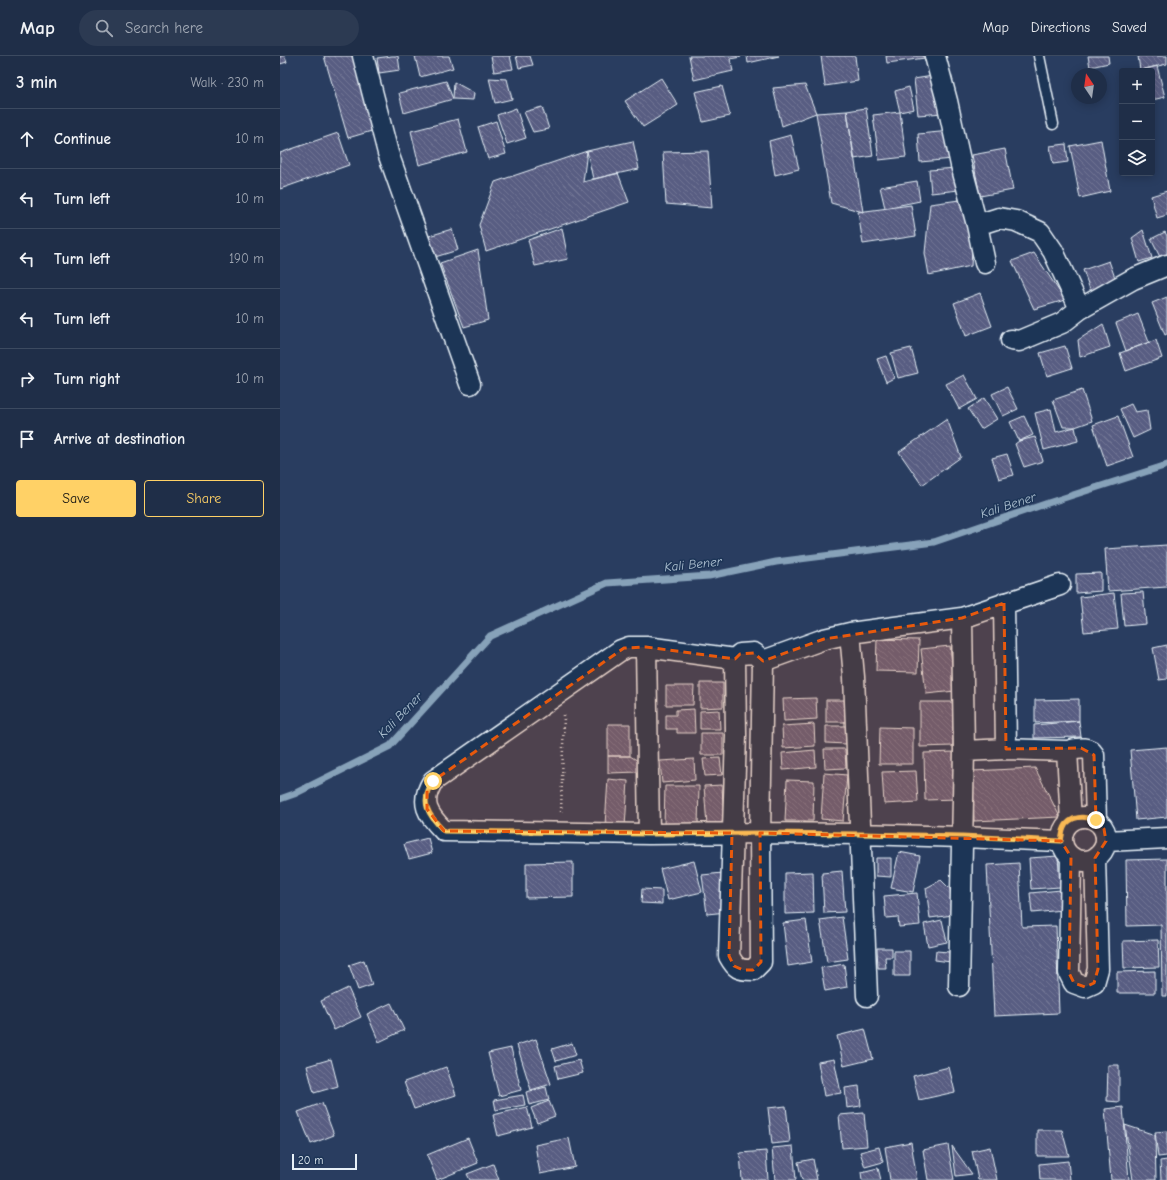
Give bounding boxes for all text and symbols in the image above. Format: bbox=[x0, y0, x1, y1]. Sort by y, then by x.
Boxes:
search box bbox=[79, 10, 359, 46]
text: Map bbox=[20, 17, 55, 39]
icon: search bbox=[93, 17, 115, 39]
text: Search here bbox=[125, 19, 203, 37]
text: Map bbox=[982, 19, 1009, 36]
text: Directions bbox=[1031, 19, 1090, 36]
text: Saved bbox=[1112, 19, 1147, 36]
north arrow bbox=[1071, 68, 1107, 104]
map controls bbox=[1119, 68, 1155, 176]
button: + bbox=[1119, 68, 1155, 104]
text: 3 min bbox=[16, 73, 57, 92]
text: Walk · 230 m bbox=[190, 75, 264, 90]
button: − bbox=[1119, 104, 1155, 140]
icon: ahead bbox=[16, 128, 38, 150]
text: Continue bbox=[54, 130, 111, 148]
text: 10 m bbox=[236, 131, 264, 146]
button: layers bbox=[1119, 140, 1155, 176]
icon: left bbox=[16, 188, 38, 210]
text: Turn left bbox=[54, 190, 110, 208]
text: 10 m bbox=[236, 191, 264, 206]
icon: left bbox=[16, 248, 38, 270]
text: Turn left bbox=[54, 250, 110, 268]
text: 190 m bbox=[229, 251, 264, 266]
icon: left bbox=[16, 308, 38, 330]
text: Turn left bbox=[54, 310, 110, 328]
text: 10 m bbox=[236, 311, 264, 326]
icon: right bbox=[16, 368, 38, 390]
text: Turn right bbox=[54, 370, 120, 388]
text: 10 m bbox=[236, 371, 264, 386]
icon: arrive bbox=[16, 428, 38, 450]
text: Arrive at destination bbox=[54, 430, 185, 448]
button: Save bbox=[16, 480, 136, 517]
button: Share bbox=[144, 480, 264, 517]
water label: Kali Bener bbox=[978, 489, 1038, 521]
water label: Kali Bener bbox=[664, 553, 723, 574]
water label: Kali Bener bbox=[375, 688, 426, 741]
route start bbox=[424, 772, 442, 790]
route end bbox=[1087, 811, 1105, 829]
scale bar bbox=[292, 1152, 357, 1171]
text: 20 m bbox=[298, 1154, 323, 1167]

